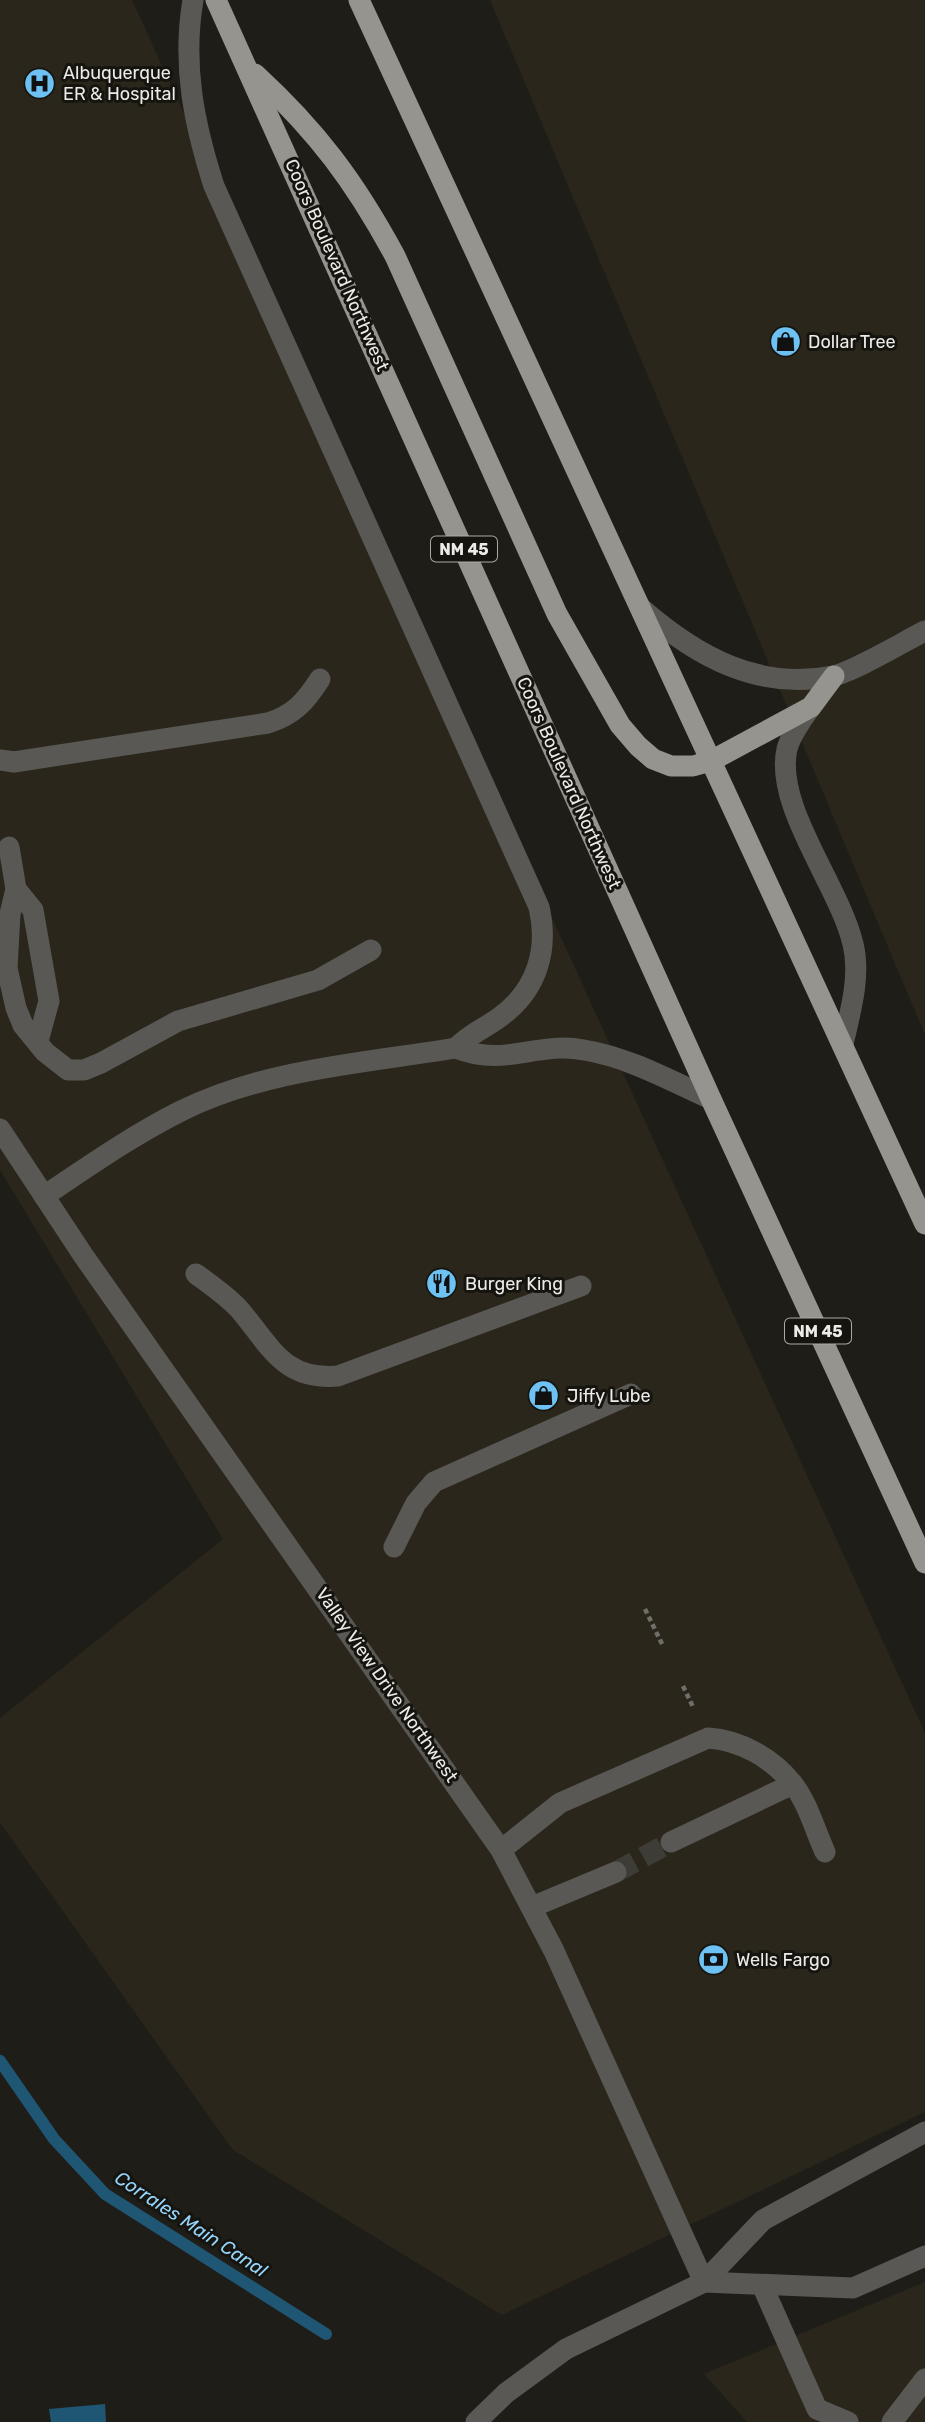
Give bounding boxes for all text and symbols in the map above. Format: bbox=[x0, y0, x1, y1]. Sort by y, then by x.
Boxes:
place label: Albuquerque ER & Hospital bbox=[63, 62, 176, 105]
hospital icon: Albuquerque ER & Hospital bbox=[23, 66, 57, 100]
street label: Coors Boulevard Northwest bbox=[280, 156, 394, 374]
shop icon: Dollar Tree bbox=[768, 325, 802, 359]
place label: Dollar Tree bbox=[808, 331, 896, 353]
road number: NM 45 bbox=[431, 536, 497, 562]
street label: Coors Boulevard Northwest bbox=[512, 674, 626, 892]
restaurant icon: Burger King bbox=[425, 1267, 459, 1301]
place label: Burger King bbox=[465, 1273, 563, 1295]
road number: NM 45 bbox=[785, 1318, 851, 1344]
shop icon: Jiffy Lube bbox=[527, 1379, 561, 1413]
place label: Jiffy Lube bbox=[567, 1385, 651, 1407]
street label: Valley View Drive Northwest bbox=[311, 1583, 463, 1787]
bank icon: Wells Fargo bbox=[696, 1943, 730, 1977]
place label: Wells Fargo bbox=[736, 1949, 830, 1971]
water label: Corrales Main Canal bbox=[110, 2166, 272, 2282]

